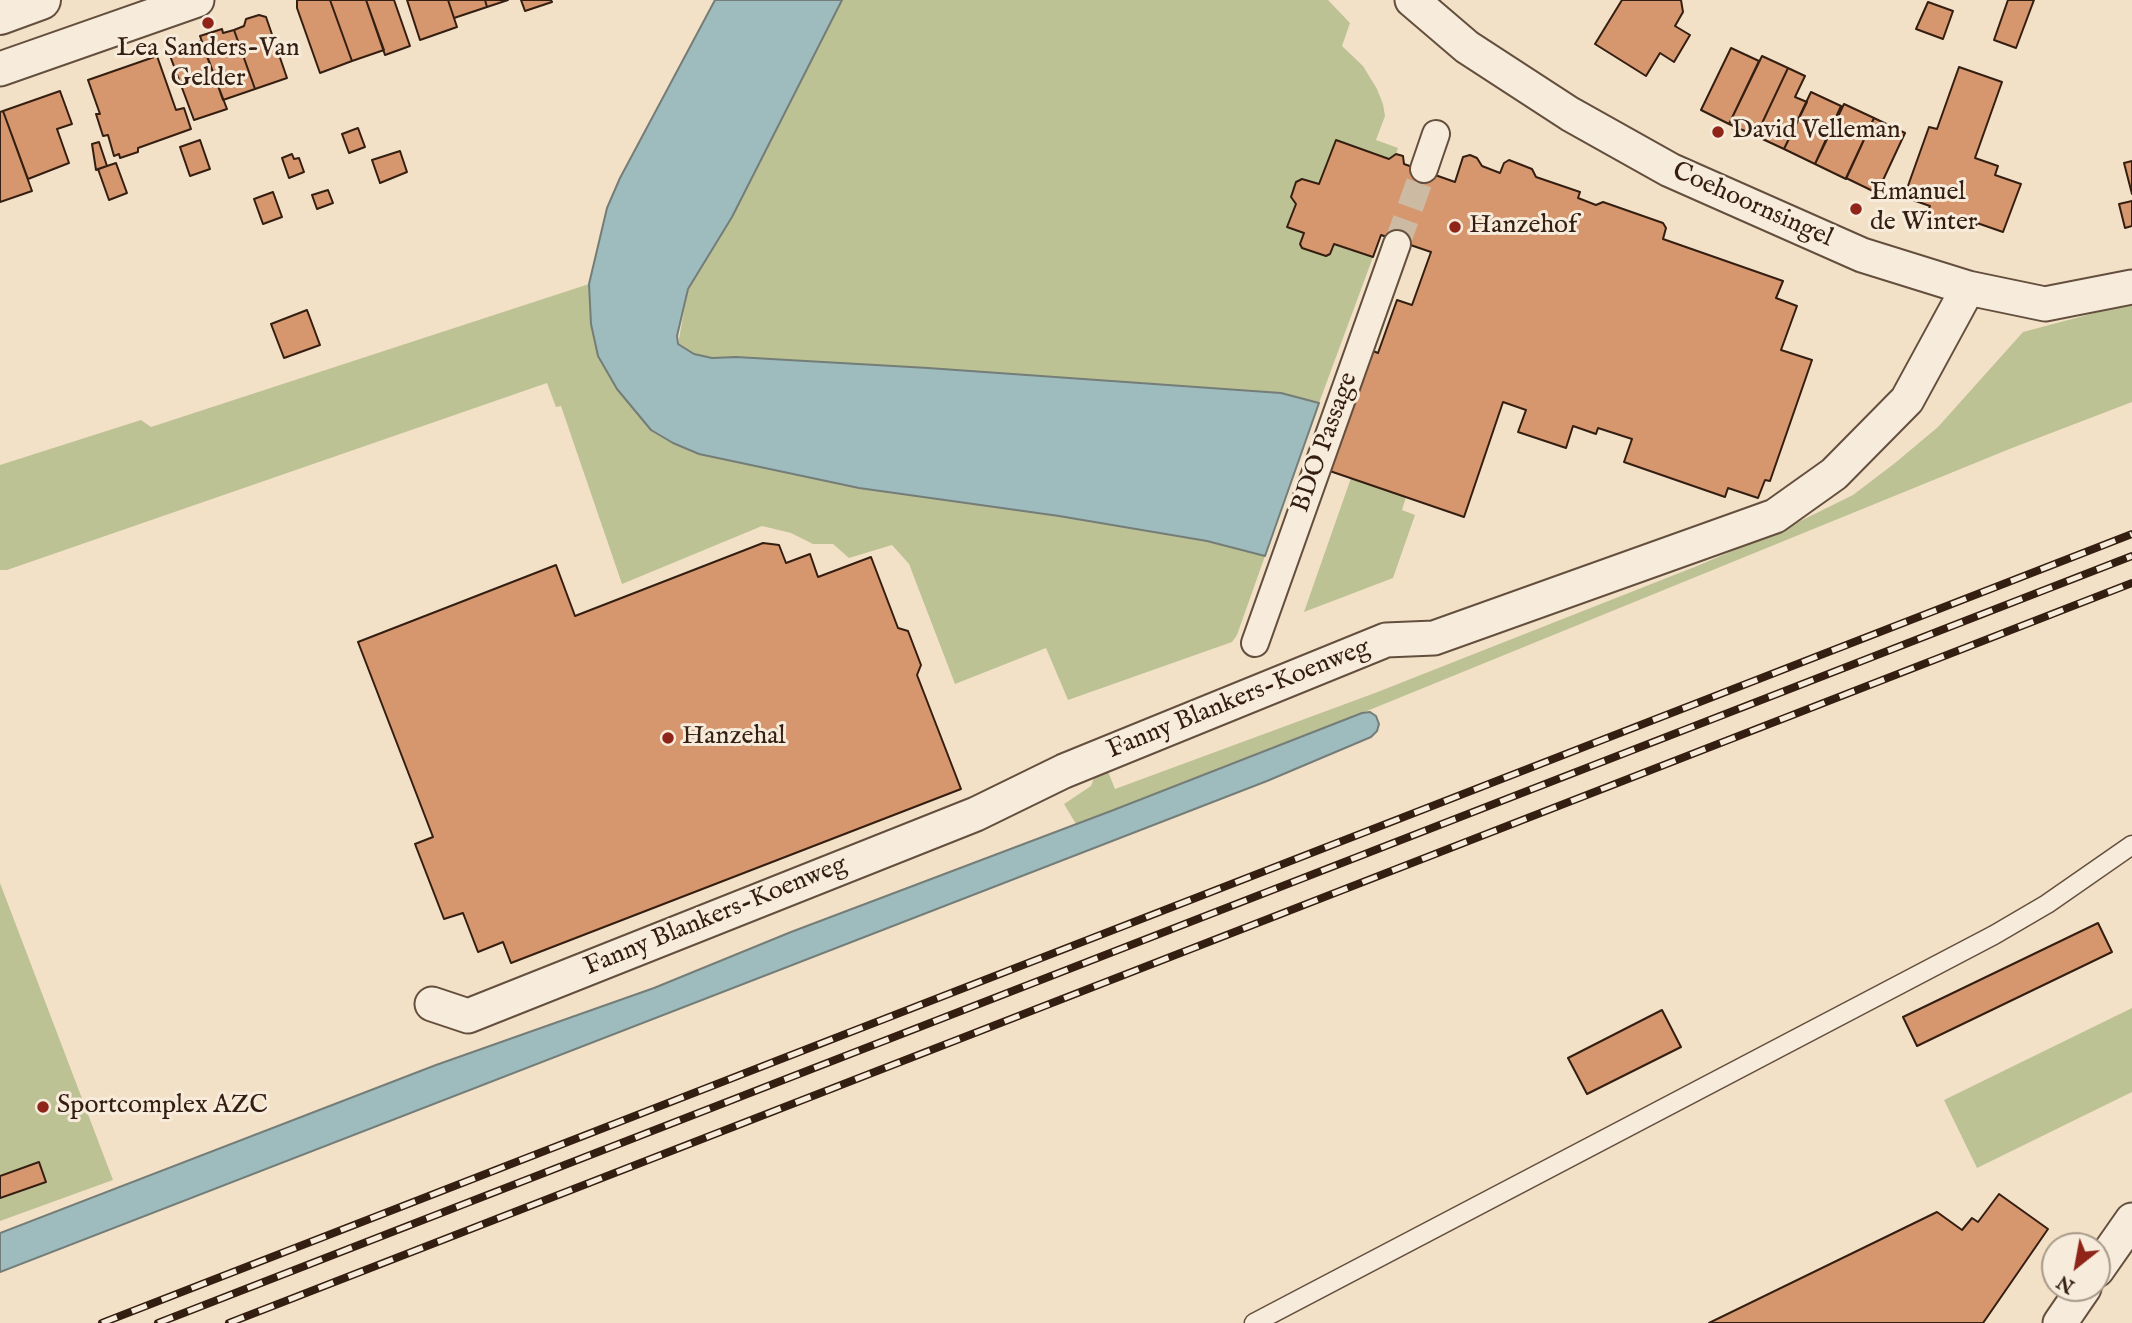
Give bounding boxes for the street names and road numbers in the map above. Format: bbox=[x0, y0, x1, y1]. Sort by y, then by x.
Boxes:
street label: Coehoornsingel bbox=[1667, 157, 1837, 255]
street label: BDO Passage bbox=[1286, 369, 1366, 517]
street label: Fanny Blankers-Koenweg bbox=[1103, 633, 1375, 767]
street label: Fanny Blankers-Koenweg bbox=[580, 850, 852, 984]

